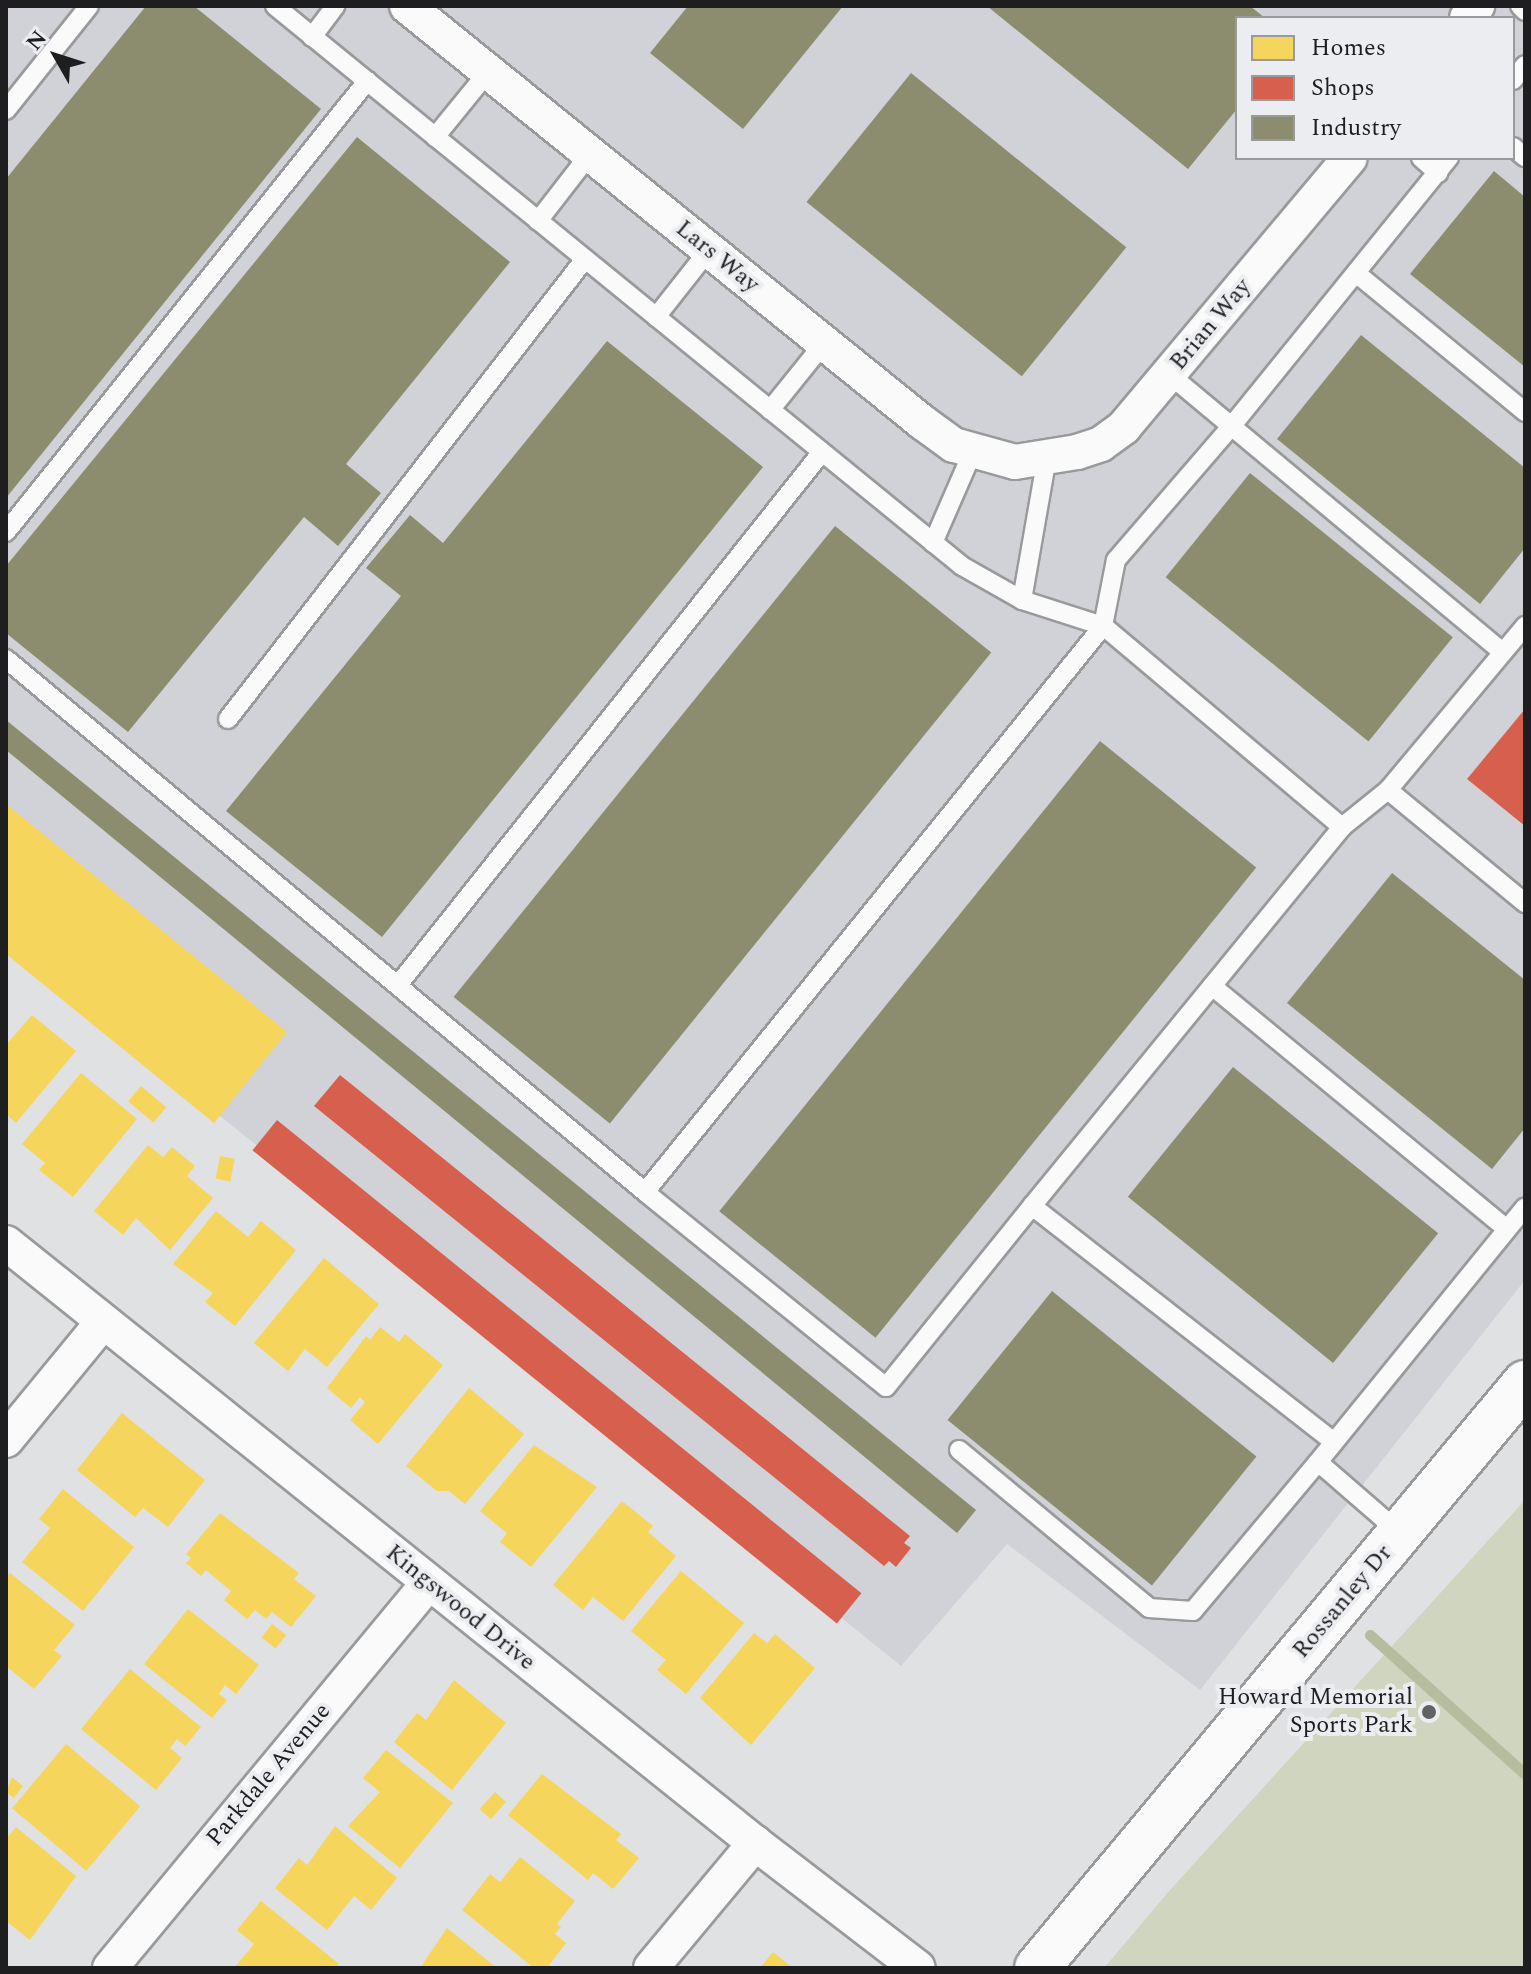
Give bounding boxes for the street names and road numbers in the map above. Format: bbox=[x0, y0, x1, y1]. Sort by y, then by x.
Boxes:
street label: Lars Way bbox=[669, 215, 765, 299]
street label: Brian Way bbox=[1164, 273, 1258, 377]
street label: Kingswood Drive bbox=[379, 1539, 541, 1677]
street label: Rossanley Dr bbox=[1287, 1539, 1399, 1665]
street label: Parkdale Avenue bbox=[201, 1698, 337, 1852]

